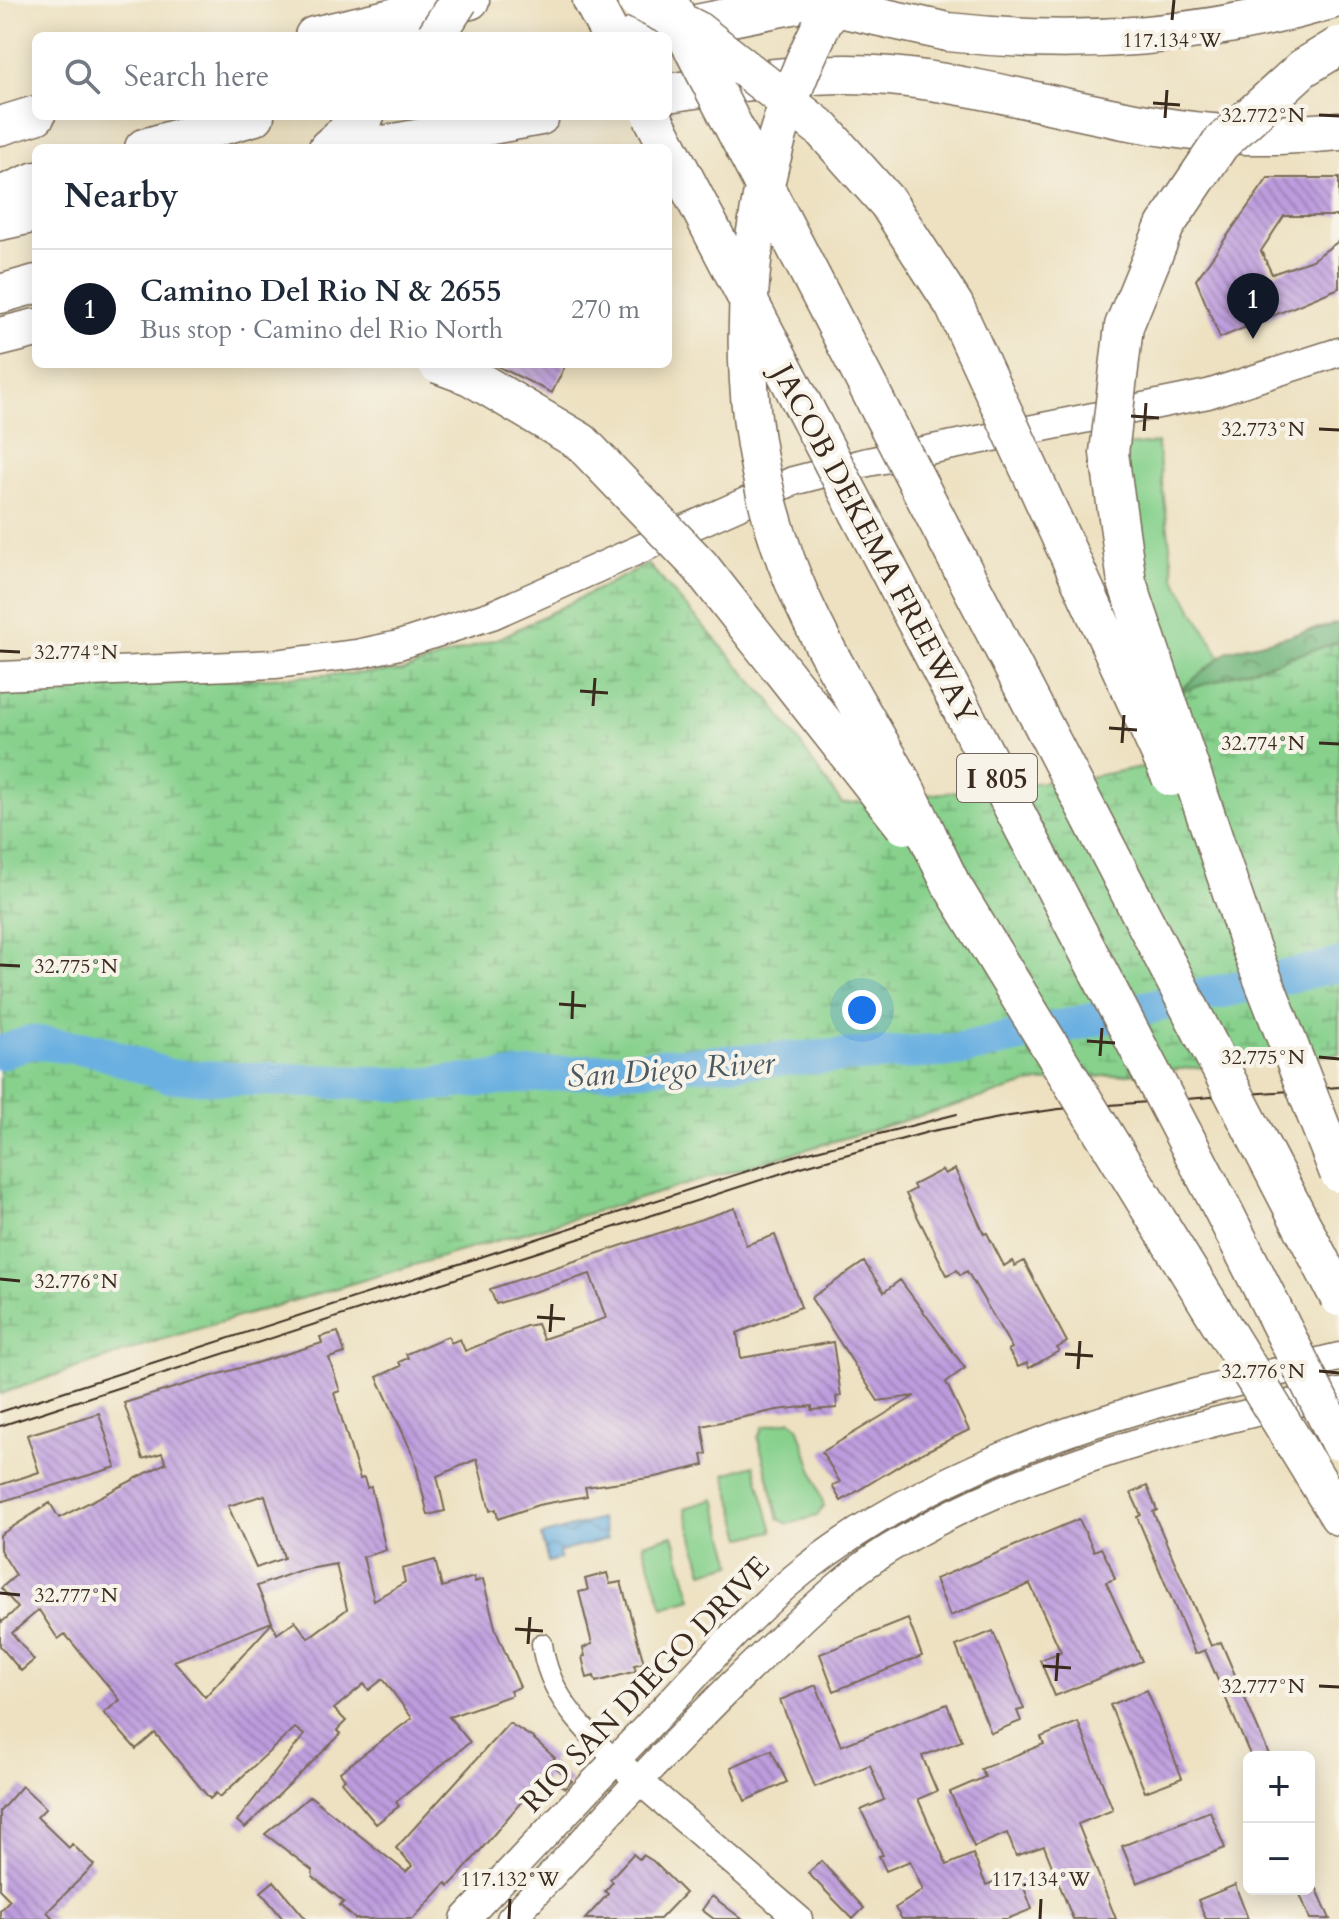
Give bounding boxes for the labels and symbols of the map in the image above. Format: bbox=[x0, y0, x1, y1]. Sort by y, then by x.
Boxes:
text: 117.134°W bbox=[1123, 27, 1222, 54]
text: 32.772°N bbox=[1221, 102, 1305, 129]
pin: 1 bbox=[1227, 273, 1279, 339]
street label: JACOB DEKEMA FREEWAY bbox=[760, 354, 987, 732]
text: 32.773°N bbox=[1221, 416, 1305, 443]
text: 32.774°N bbox=[34, 639, 118, 666]
text: 32.774°N bbox=[1221, 730, 1305, 757]
road number: I 805 bbox=[957, 754, 1037, 802]
text: 32.775°N bbox=[34, 953, 118, 980]
your location bbox=[842, 990, 882, 1030]
water label: San Diego River bbox=[566, 1041, 778, 1099]
text: 32.775°N bbox=[1221, 1044, 1305, 1071]
text: 32.776°N bbox=[34, 1268, 118, 1295]
text: 32.776°N bbox=[1221, 1358, 1305, 1385]
street label: RIO SAN DIEGO DRIVE bbox=[512, 1547, 779, 1822]
text: 32.777°N bbox=[34, 1582, 118, 1609]
text: 32.777°N bbox=[1221, 1673, 1305, 1700]
text: 117.132°W bbox=[461, 1866, 560, 1893]
text: 117.134°W bbox=[992, 1866, 1091, 1893]

